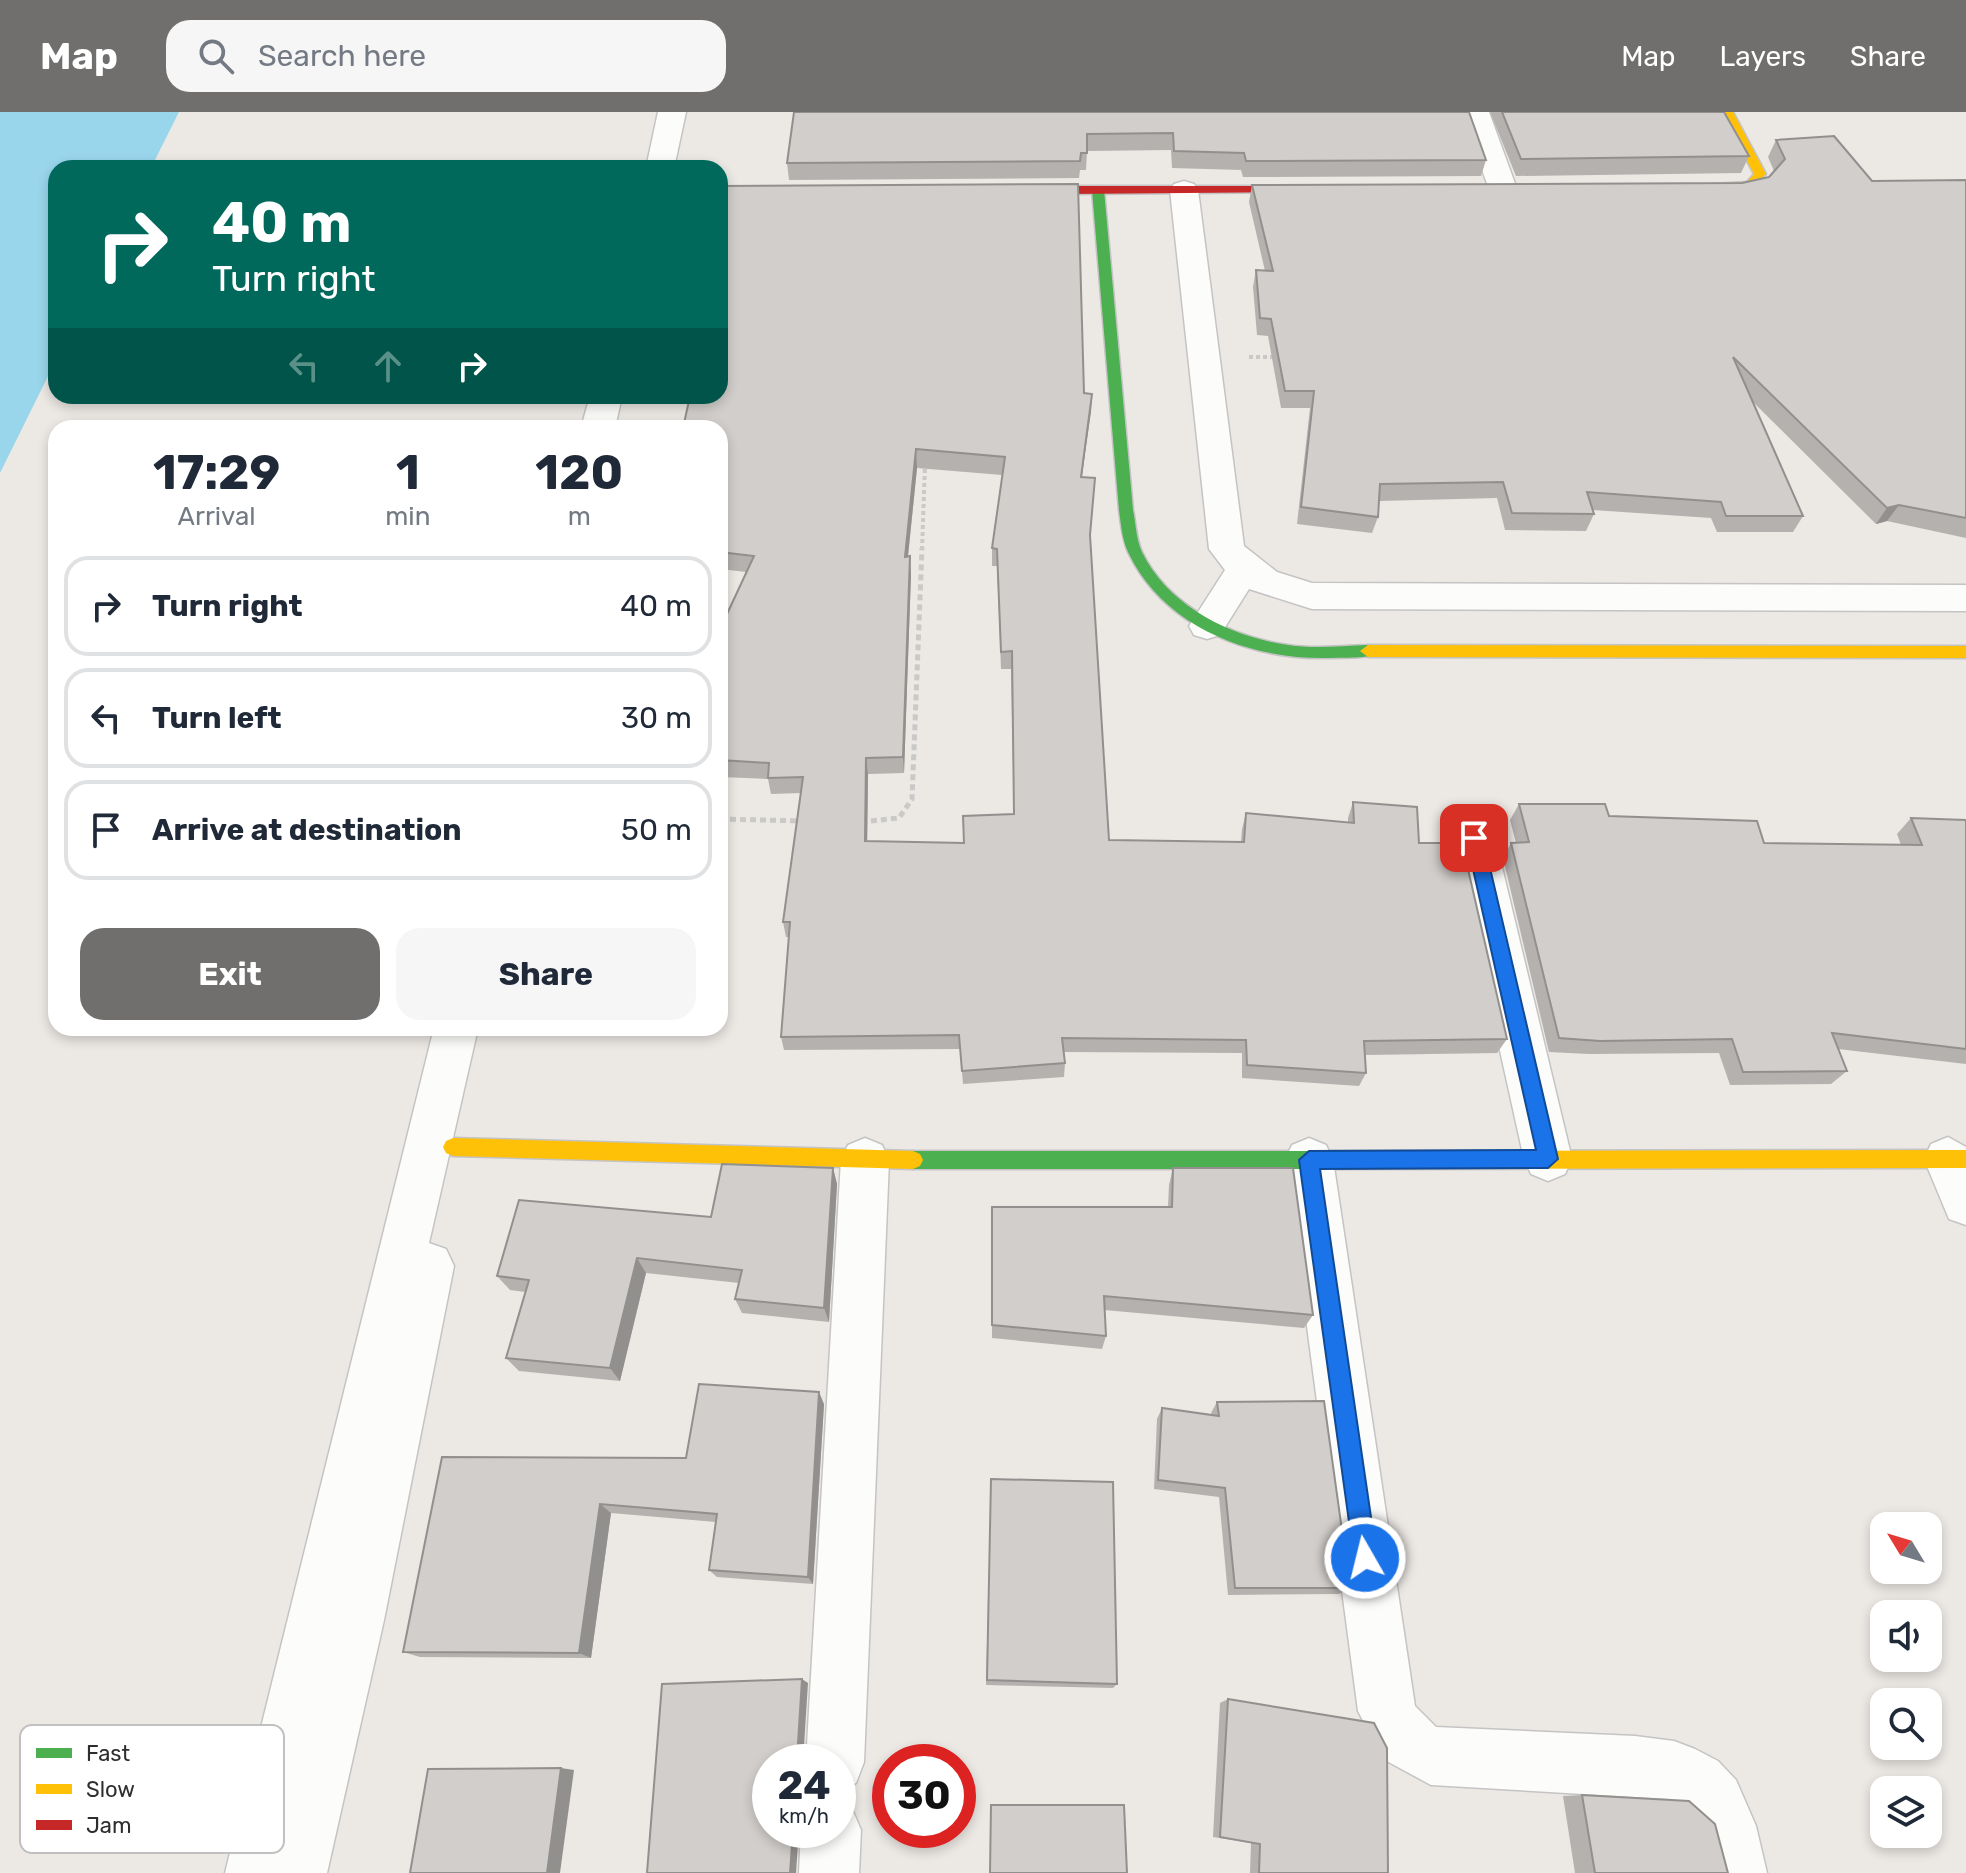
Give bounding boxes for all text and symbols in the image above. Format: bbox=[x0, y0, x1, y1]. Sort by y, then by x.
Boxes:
search box bbox=[166, 20, 726, 92]
text: Map bbox=[40, 33, 118, 79]
icon: search bbox=[194, 34, 238, 78]
text: Search here bbox=[258, 38, 426, 74]
text: Map bbox=[1621, 40, 1676, 73]
text: Layers bbox=[1720, 40, 1806, 73]
text: Share bbox=[1850, 40, 1926, 73]
text: 40 m bbox=[212, 190, 352, 256]
icon: right bbox=[80, 192, 184, 296]
text: Turn right bbox=[212, 257, 376, 300]
icon: left bbox=[282, 344, 326, 388]
icon: ahead bbox=[366, 344, 410, 388]
icon: right bbox=[450, 344, 494, 388]
text: 17:29 bbox=[153, 444, 280, 501]
text: 1 bbox=[396, 444, 420, 501]
text: 120 bbox=[535, 444, 623, 501]
text: Arrival bbox=[178, 501, 256, 532]
text: min bbox=[385, 501, 430, 532]
text: m bbox=[568, 501, 591, 532]
icon: right bbox=[84, 584, 128, 628]
text: Turn right bbox=[152, 588, 303, 624]
text: 40 m bbox=[620, 588, 692, 624]
icon: left bbox=[84, 696, 128, 740]
text: Turn left bbox=[152, 700, 282, 736]
text: 30 m bbox=[621, 700, 692, 736]
pin bbox=[1440, 804, 1508, 872]
icon: arrive bbox=[84, 808, 128, 852]
text: Arrive at destination bbox=[152, 812, 462, 848]
text: 50 m bbox=[621, 812, 692, 848]
icon: arrive bbox=[1452, 816, 1496, 860]
button: Exit bbox=[80, 928, 380, 1020]
button: Share bbox=[396, 928, 696, 1020]
north arrow bbox=[1870, 1512, 1942, 1584]
map controls bbox=[1870, 1512, 1942, 1848]
position arrow bbox=[1323, 1516, 1407, 1600]
button: sound bbox=[1870, 1600, 1942, 1672]
button: search bbox=[1870, 1688, 1942, 1760]
legend bbox=[20, 1725, 284, 1853]
text: Fast bbox=[86, 1740, 131, 1767]
speed limit sign: 30 bbox=[872, 1744, 976, 1848]
text: 24 bbox=[777, 1762, 831, 1809]
text: Slow bbox=[86, 1776, 135, 1803]
button: layers bbox=[1870, 1776, 1942, 1848]
text: km/h bbox=[779, 1804, 829, 1828]
text: Jam bbox=[86, 1812, 132, 1839]

